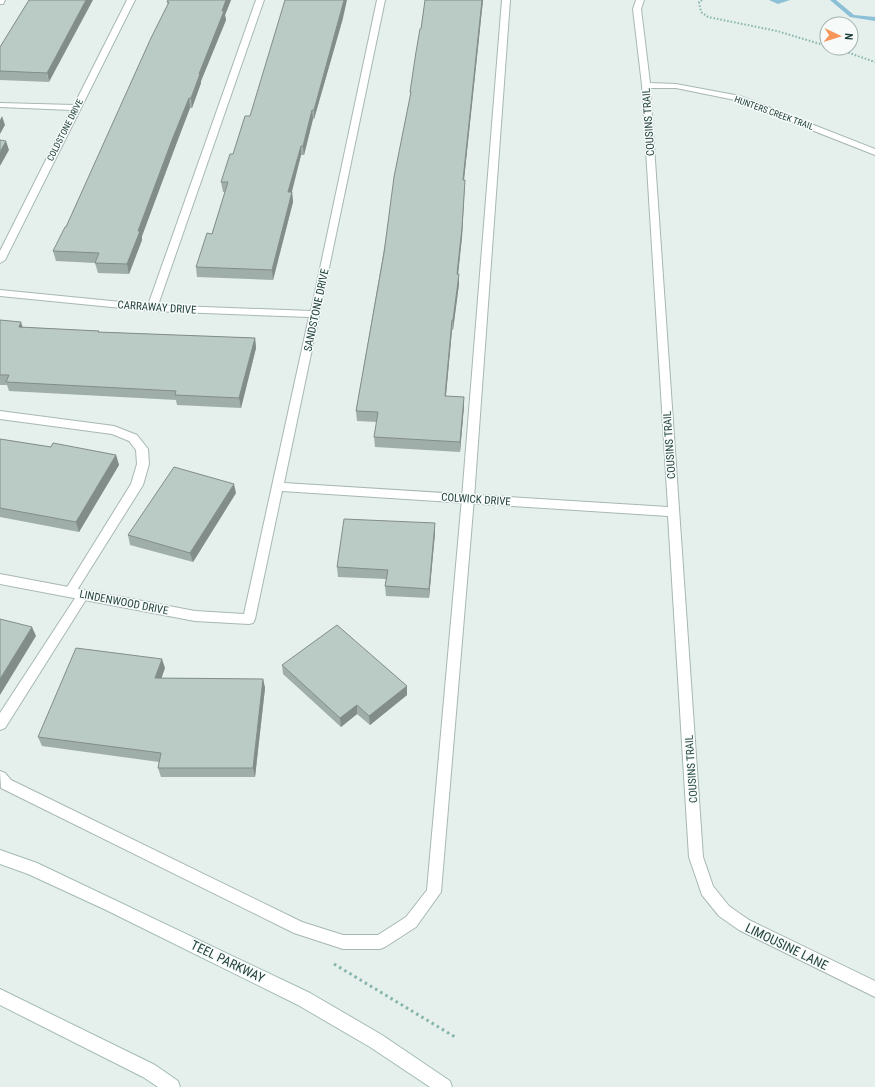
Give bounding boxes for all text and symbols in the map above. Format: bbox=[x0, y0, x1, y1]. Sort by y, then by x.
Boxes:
north arrow bbox=[819, 16, 859, 56]
text: N bbox=[842, 33, 855, 41]
street label: COUSINS TRAIL bbox=[640, 87, 657, 156]
street label: HUNTERS CREEK TRAIL bbox=[733, 94, 816, 132]
street label: COLDSTONE DRIVE bbox=[45, 97, 85, 163]
street label: SANDSTONE DRIVE bbox=[301, 267, 332, 353]
street label: CARRAWAY DRIVE bbox=[117, 298, 197, 317]
street label: COUSINS TRAIL bbox=[661, 410, 678, 479]
street label: COLWICK DRIVE bbox=[441, 491, 512, 508]
street label: LINDENWOOD DRIVE bbox=[78, 587, 170, 618]
street label: COUSINS TRAIL bbox=[683, 734, 700, 803]
street label: LIMOUSINE LANE bbox=[743, 920, 831, 973]
street label: TEEL PARKWAY bbox=[189, 937, 267, 986]

